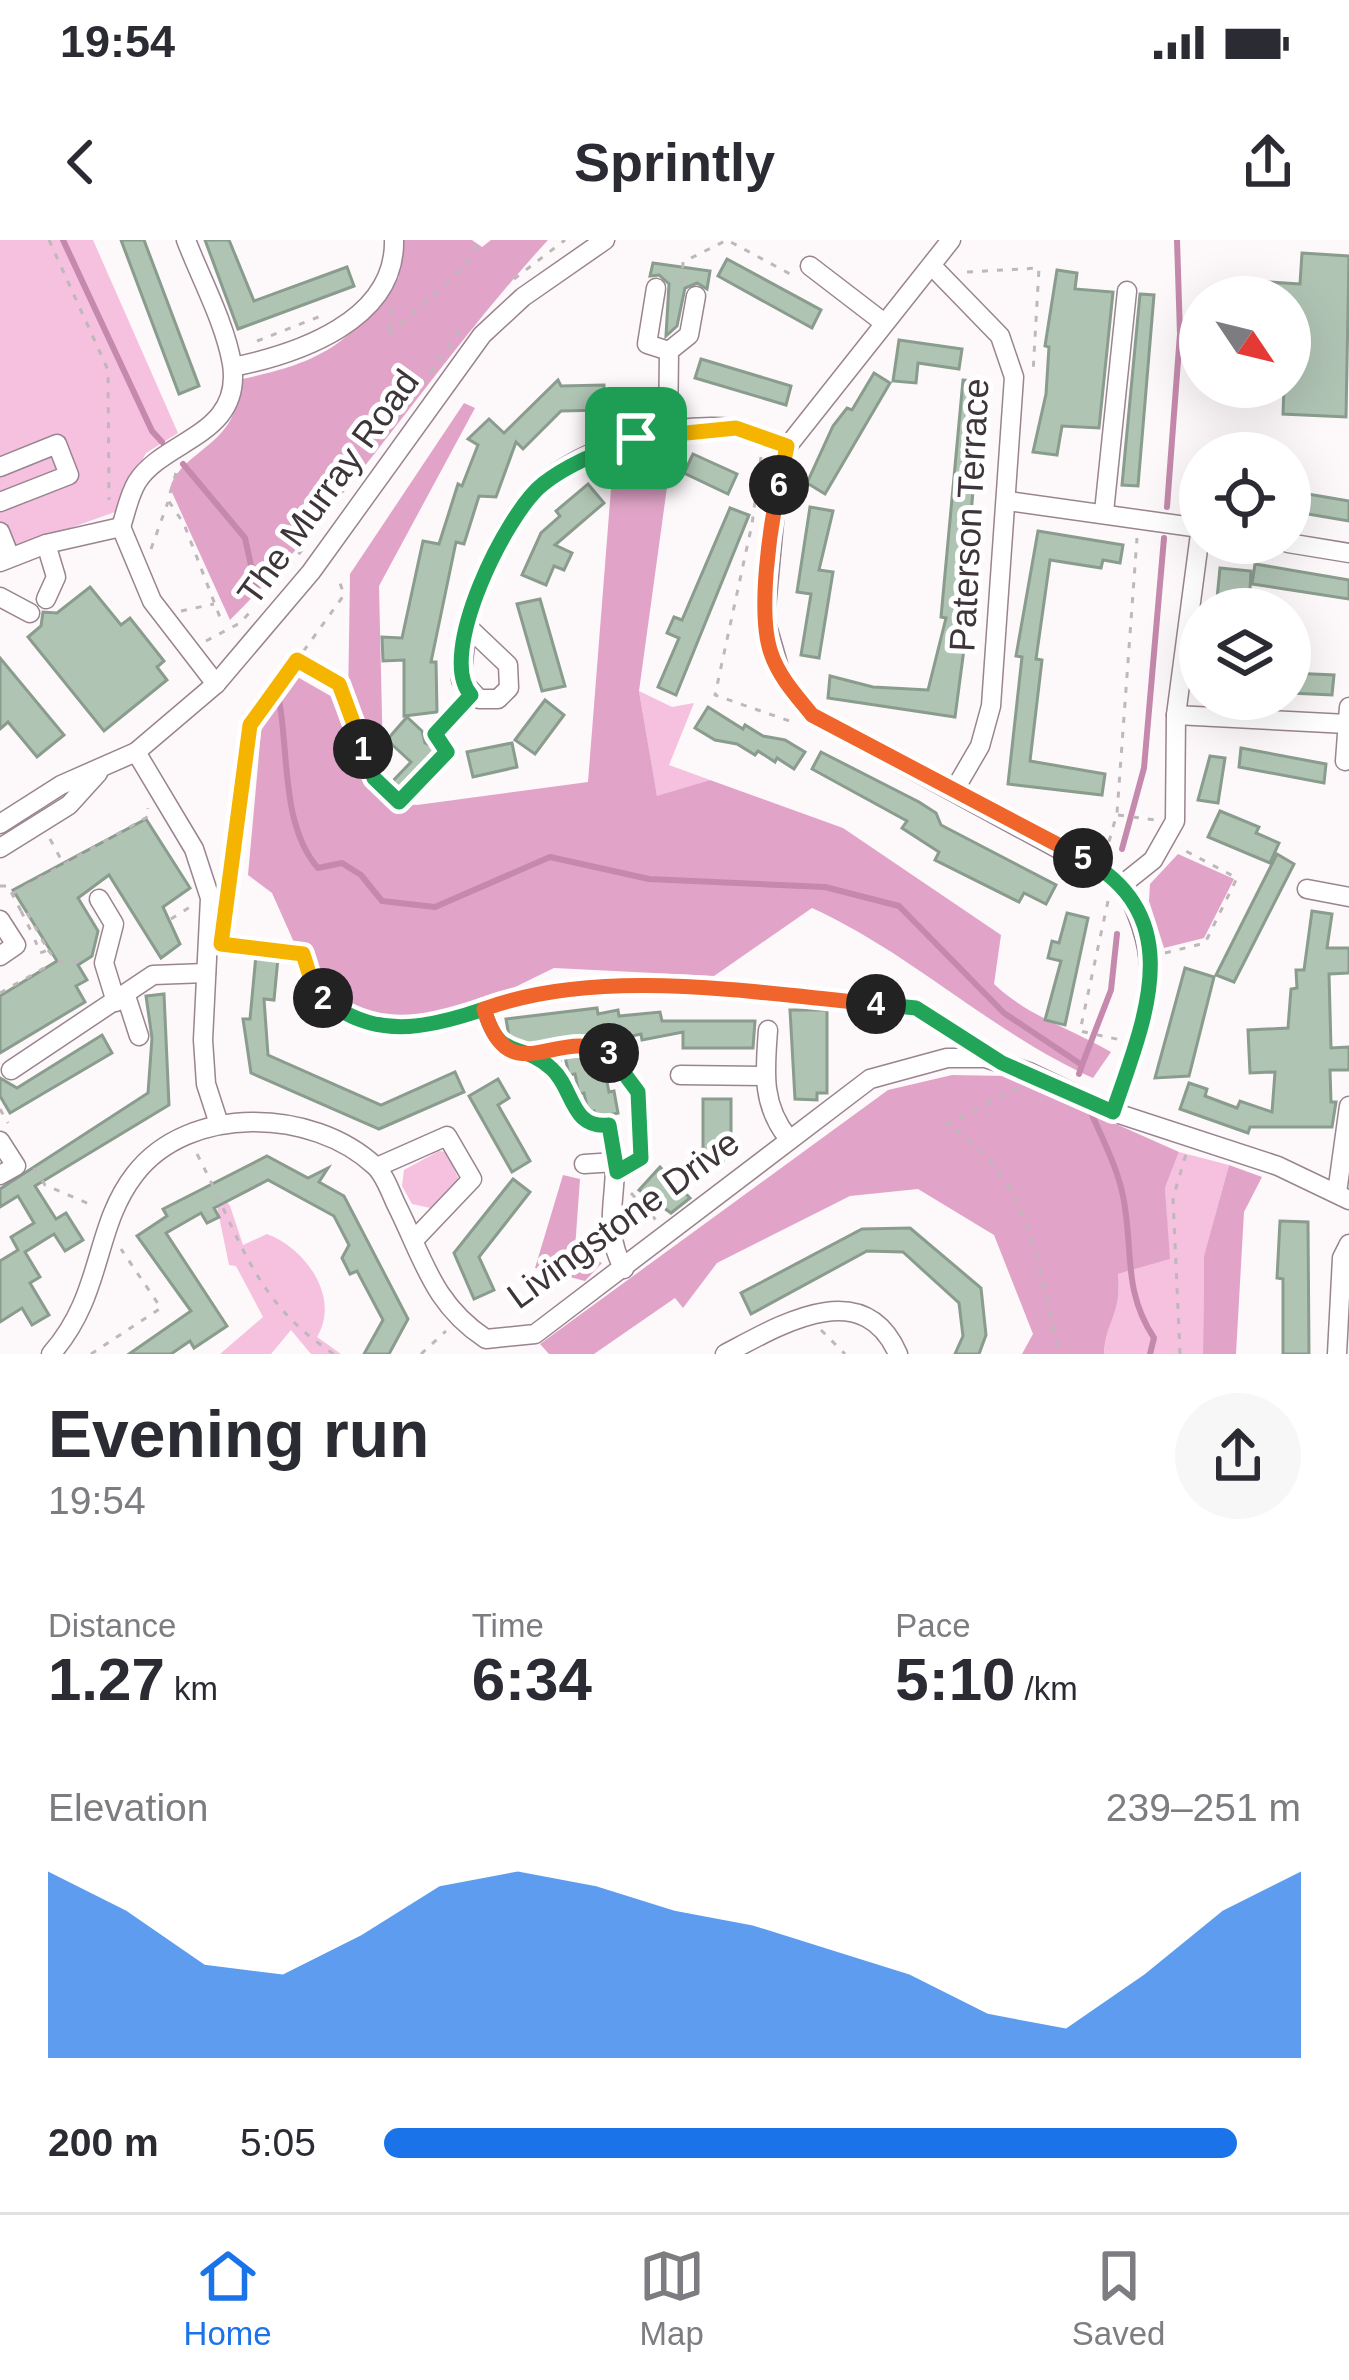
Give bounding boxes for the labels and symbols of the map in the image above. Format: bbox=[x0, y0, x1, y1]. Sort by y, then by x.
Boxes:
north arrow bbox=[1179, 276, 1311, 408]
street label: The Murray Road bbox=[229, 362, 427, 612]
street label: Paterson Terrace bbox=[941, 377, 997, 653]
pin bbox=[585, 387, 687, 489]
pin: 6 bbox=[749, 455, 809, 515]
pin: 1 bbox=[333, 719, 393, 779]
pin: 5 bbox=[1053, 828, 1113, 888]
pin: 2 bbox=[293, 968, 353, 1028]
pin: 4 bbox=[846, 974, 906, 1034]
pin: 3 bbox=[579, 1023, 639, 1083]
street label: Livingstone Drive bbox=[499, 1121, 747, 1317]

